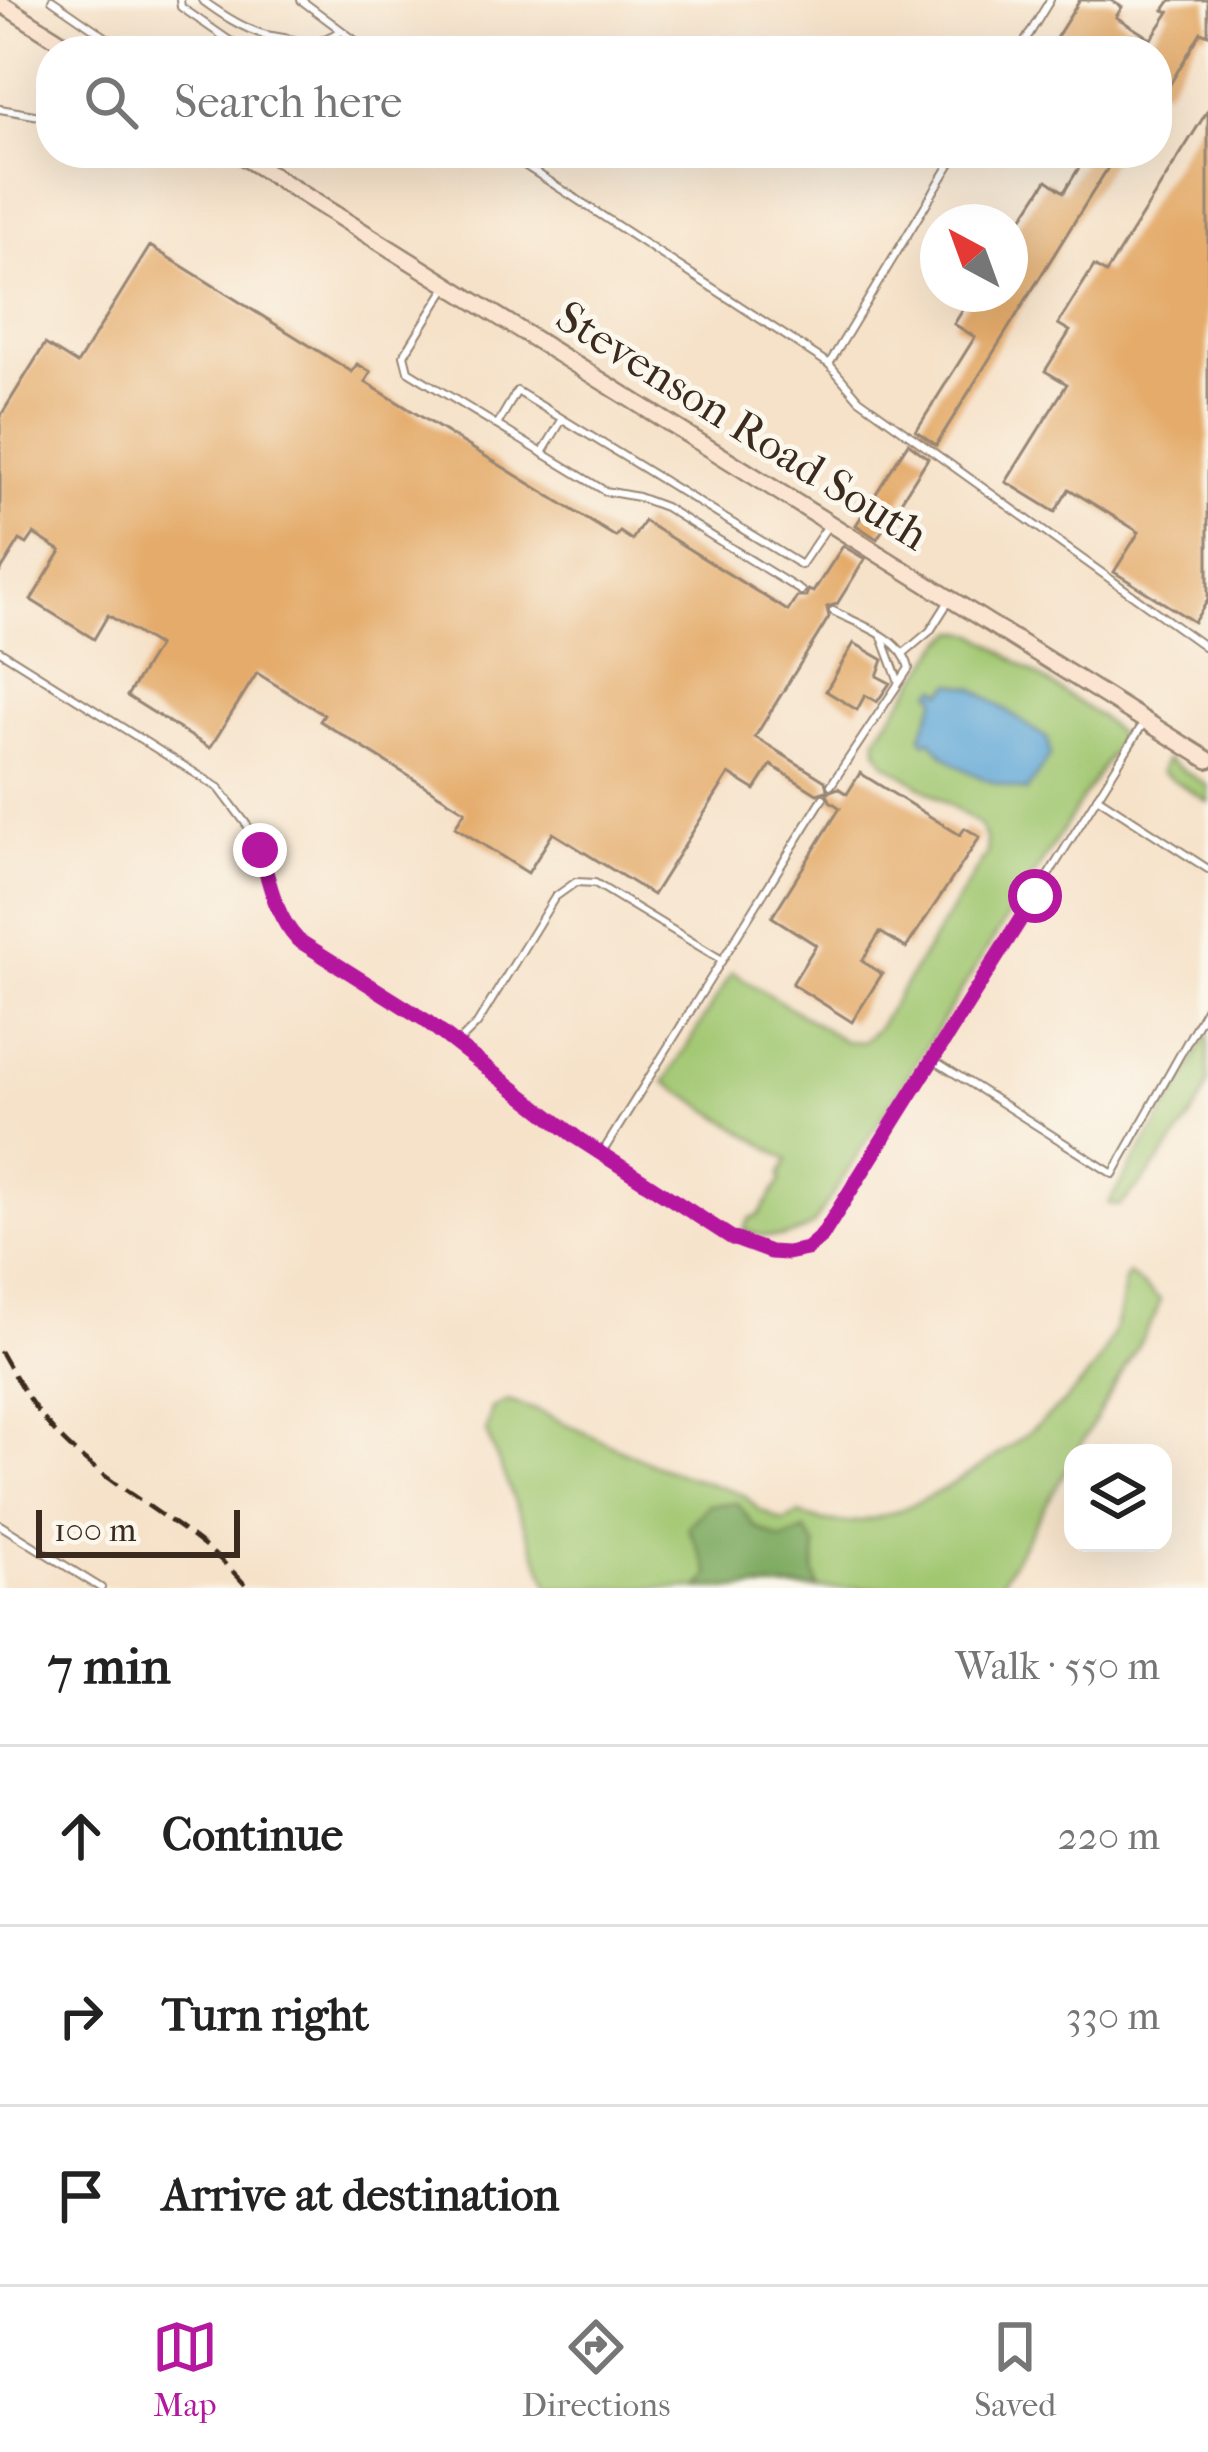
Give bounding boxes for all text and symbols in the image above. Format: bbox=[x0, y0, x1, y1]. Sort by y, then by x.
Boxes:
search box bbox=[36, 36, 1172, 168]
icon: search bbox=[78, 69, 144, 135]
text: Search here bbox=[174, 76, 402, 129]
north arrow bbox=[920, 204, 1028, 312]
street label: Stevenson Road South bbox=[546, 290, 938, 562]
route end bbox=[233, 823, 287, 877]
route start bbox=[1008, 869, 1062, 923]
map controls bbox=[1064, 1444, 1172, 1552]
button: layers bbox=[1064, 1444, 1172, 1552]
scale bar bbox=[36, 1504, 240, 1557]
text: 100 m bbox=[54, 1511, 137, 1550]
text: 7 min bbox=[48, 1636, 171, 1696]
text: Walk · 550 m bbox=[955, 1643, 1160, 1689]
icon: ahead bbox=[48, 1803, 114, 1869]
text: Continue bbox=[162, 1809, 343, 1862]
text: 220 m bbox=[1058, 1813, 1160, 1859]
icon: right bbox=[48, 1983, 114, 2049]
text: Turn right bbox=[162, 1989, 369, 2042]
text: 330 m bbox=[1066, 1993, 1160, 2039]
icon: arrive bbox=[48, 2163, 114, 2229]
text: Arrive at destination bbox=[162, 2169, 559, 2222]
tab: Map bbox=[152, 2314, 218, 2425]
tab: Directions bbox=[522, 2314, 670, 2425]
tab: Saved bbox=[974, 2314, 1056, 2425]

